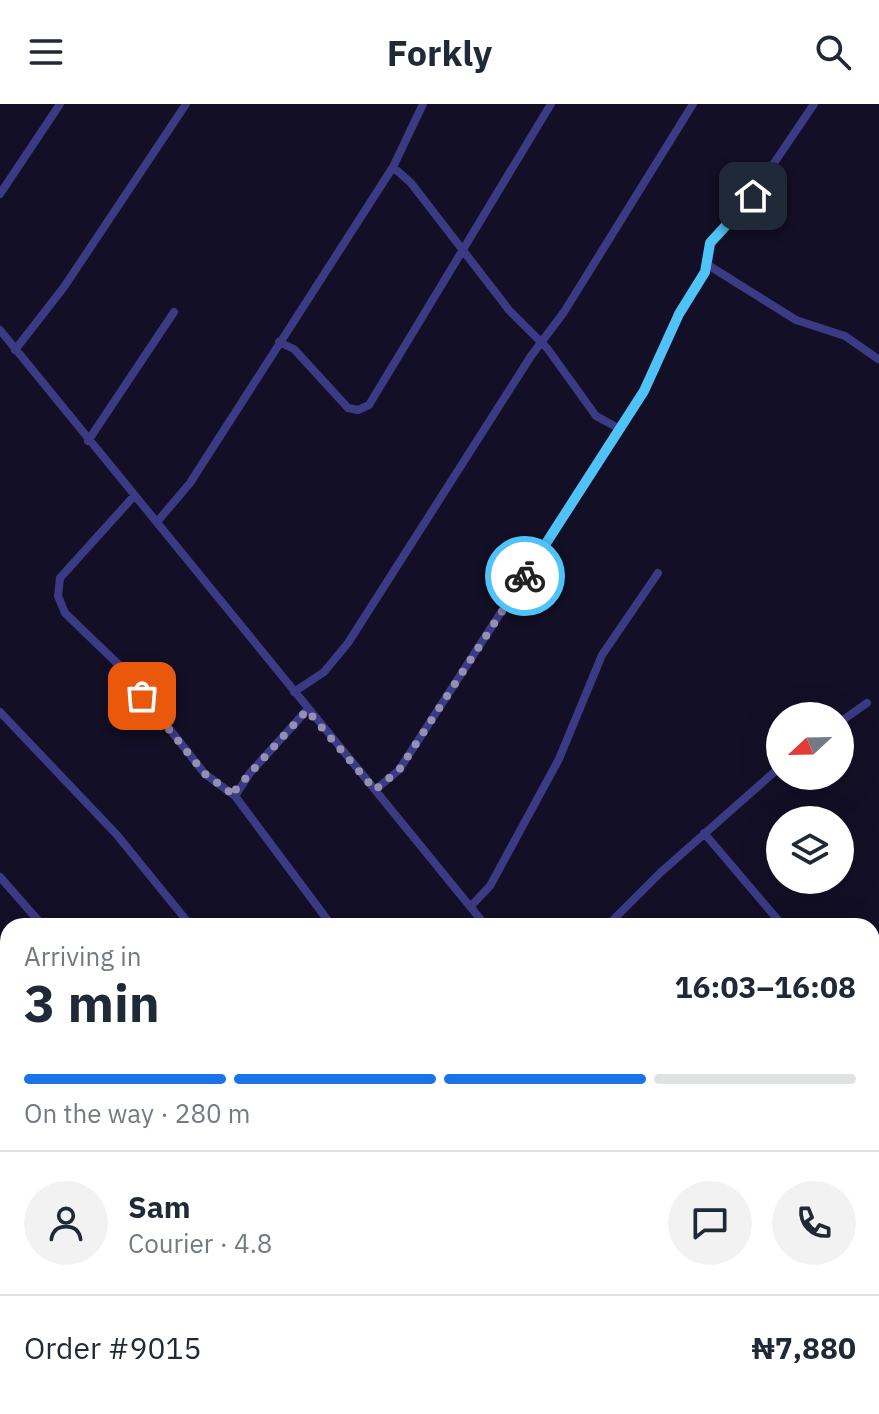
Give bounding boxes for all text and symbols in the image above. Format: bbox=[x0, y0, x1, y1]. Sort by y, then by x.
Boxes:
text: Forkly bbox=[387, 29, 492, 76]
icon: menu bbox=[24, 30, 68, 74]
icon: search bbox=[811, 30, 855, 74]
pin bbox=[719, 162, 787, 230]
icon: home bbox=[731, 174, 775, 218]
courier bbox=[485, 536, 565, 616]
icon: bike bbox=[503, 554, 547, 598]
pin bbox=[108, 662, 176, 730]
icon: bag bbox=[120, 674, 164, 718]
north arrow bbox=[766, 702, 854, 790]
map controls bbox=[766, 702, 854, 894]
button: layers bbox=[766, 806, 854, 894]
text: Arriving in bbox=[24, 939, 141, 973]
text: 16:03–16:08 bbox=[675, 967, 856, 1006]
text: 3 min bbox=[24, 969, 160, 1036]
text: On the way · 280 m bbox=[24, 1096, 250, 1130]
button: person bbox=[24, 1181, 108, 1265]
button: chat bbox=[668, 1181, 752, 1265]
button: phone bbox=[772, 1181, 856, 1265]
text: Sam bbox=[128, 1187, 191, 1226]
text: Courier · 4.8 bbox=[128, 1226, 272, 1260]
text: Order #9015 bbox=[24, 1328, 201, 1367]
text: ₦7,880 bbox=[751, 1328, 856, 1367]

